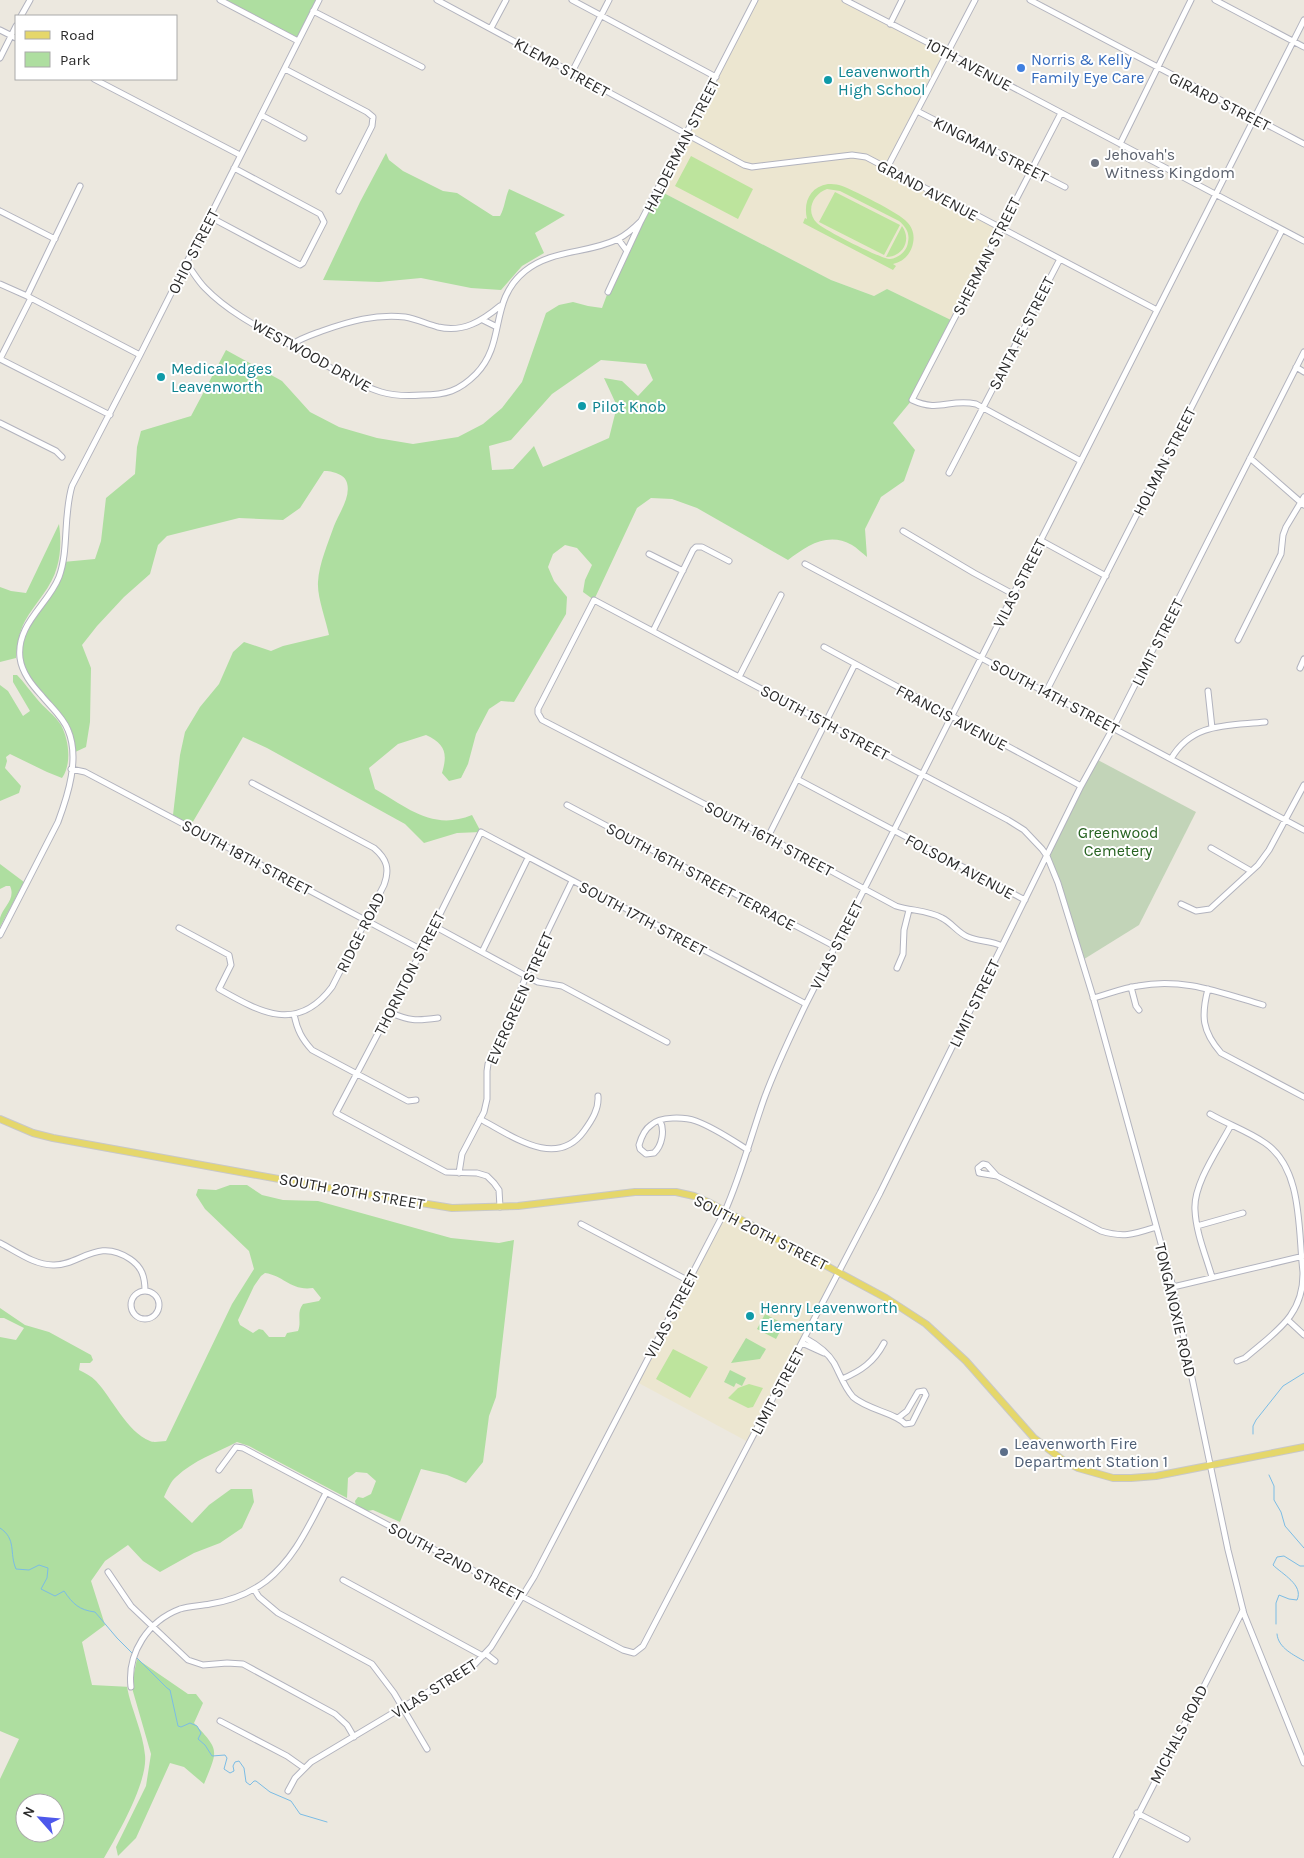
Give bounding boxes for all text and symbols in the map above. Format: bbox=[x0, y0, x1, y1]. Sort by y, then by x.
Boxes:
legend bbox=[15, 15, 178, 80]
text: Road bbox=[60, 26, 95, 44]
street label: KLEMP STREET bbox=[511, 33, 613, 101]
street label: 10TH AVENUE bbox=[923, 34, 1015, 95]
place label: Norris & Kelly Family Eye Care bbox=[1031, 50, 1144, 87]
text: Park bbox=[60, 51, 90, 69]
place label: Leavenworth High School bbox=[838, 62, 930, 99]
marker: Norris & Kelly Family Eye Care bbox=[1015, 62, 1027, 74]
street label: GIRARD STREET bbox=[1166, 68, 1274, 135]
marker: Leavenworth High School bbox=[822, 74, 834, 86]
street label: HALDERMAN STREET bbox=[639, 75, 723, 215]
street label: KINGMAN STREET bbox=[930, 112, 1051, 187]
place label: Jehovah's Witness Kingdom bbox=[1105, 145, 1235, 182]
street label: GRAND AVENUE bbox=[874, 156, 982, 225]
marker: Jehovah's Witness Kingdom bbox=[1089, 157, 1101, 169]
street label: SHERMAN STREET bbox=[948, 194, 1024, 319]
street label: OHIO STREET bbox=[164, 205, 223, 297]
street label: SANTA FE STREET bbox=[985, 273, 1058, 393]
street label: WESTWOOD DRIVE bbox=[249, 315, 375, 396]
place label: Medicalodges Leavenworth bbox=[171, 359, 272, 396]
marker: Medicalodges Leavenworth bbox=[155, 371, 167, 383]
place label: Pilot Knob bbox=[592, 397, 666, 416]
marker: Pilot Knob bbox=[576, 400, 588, 412]
street label: HOLMAN STREET bbox=[1129, 404, 1200, 519]
street label: VILAS STREET bbox=[989, 536, 1050, 631]
street label: LIMIT STREET bbox=[1127, 595, 1188, 689]
street label: SOUTH 14TH STREET bbox=[987, 654, 1122, 738]
street label: SOUTH 15TH STREET bbox=[757, 680, 892, 764]
street label: FRANCIS AVENUE bbox=[893, 680, 1011, 755]
street label: SOUTH 16TH STREET bbox=[701, 796, 837, 880]
street label: SOUTH 18TH STREET bbox=[179, 815, 315, 900]
street label: SOUTH 16TH STREET TERRACE bbox=[603, 818, 799, 935]
park label: Greenwood Cemetery bbox=[1078, 823, 1158, 860]
street label: FOLSOM AVENUE bbox=[902, 830, 1017, 903]
street label: SOUTH 17TH STREET bbox=[576, 877, 710, 960]
street label: RIDGE ROAD bbox=[332, 889, 389, 976]
street label: VILAS STREET bbox=[806, 898, 867, 993]
street label: THORNTON STREET bbox=[370, 908, 449, 1038]
street label: EVERGREEN STREET bbox=[482, 929, 557, 1067]
street label: LIMIT STREET bbox=[945, 956, 1004, 1050]
street label: SOUTH 20TH STREET bbox=[278, 1169, 426, 1214]
street label: SOUTH 20TH STREET bbox=[691, 1190, 831, 1274]
street label: TONGANOXIE ROAD bbox=[1151, 1241, 1200, 1379]
street label: VILAS STREET bbox=[640, 1267, 703, 1362]
place label: Henry Leavenworth Elementary bbox=[760, 1298, 898, 1335]
marker: Henry Leavenworth Elementary bbox=[744, 1310, 756, 1322]
street label: LIMIT STREET bbox=[747, 1345, 808, 1438]
place label: Leavenworth Fire Department Station 1 bbox=[1014, 1434, 1168, 1471]
marker: Leavenworth Fire Department Station 1 bbox=[998, 1446, 1010, 1458]
street label: SOUTH 22ND STREET bbox=[385, 1518, 527, 1605]
street label: VILAS STREET bbox=[388, 1655, 480, 1722]
street label: MICHALS ROAD bbox=[1145, 1682, 1212, 1787]
north arrow bbox=[15, 1793, 65, 1843]
text: N bbox=[19, 1804, 39, 1821]

